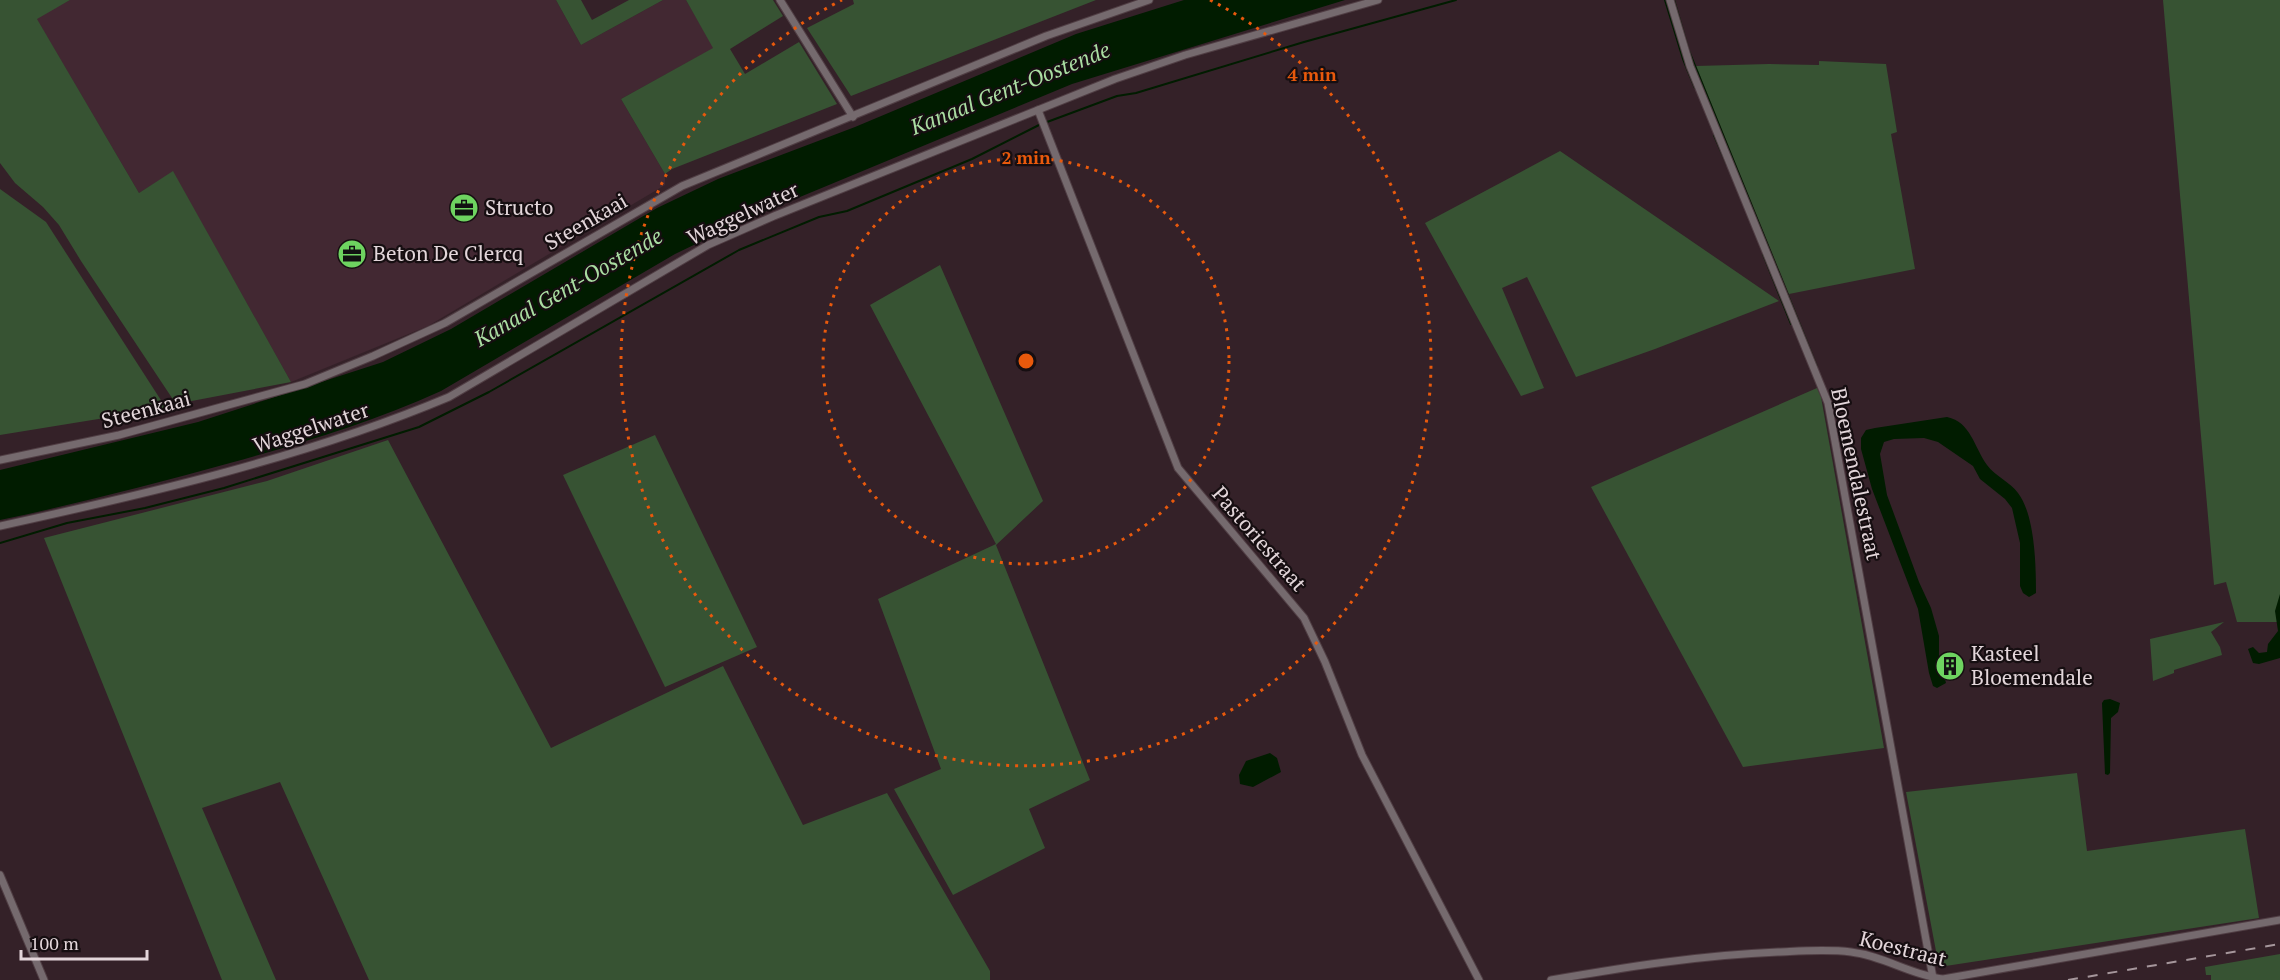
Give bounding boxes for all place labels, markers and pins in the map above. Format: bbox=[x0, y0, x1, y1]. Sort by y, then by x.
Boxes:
office icon: Structo bbox=[448, 192, 480, 224]
place label: Structo bbox=[485, 193, 553, 221]
office icon: Beton De Clercq bbox=[336, 238, 368, 270]
place label: Beton De Clercq bbox=[373, 239, 524, 267]
centre of rings bbox=[1016, 351, 1036, 371]
place label: Kasteel Bloemendale bbox=[1971, 639, 2093, 691]
building icon: Kasteel Bloemendale bbox=[1934, 650, 1966, 682]

